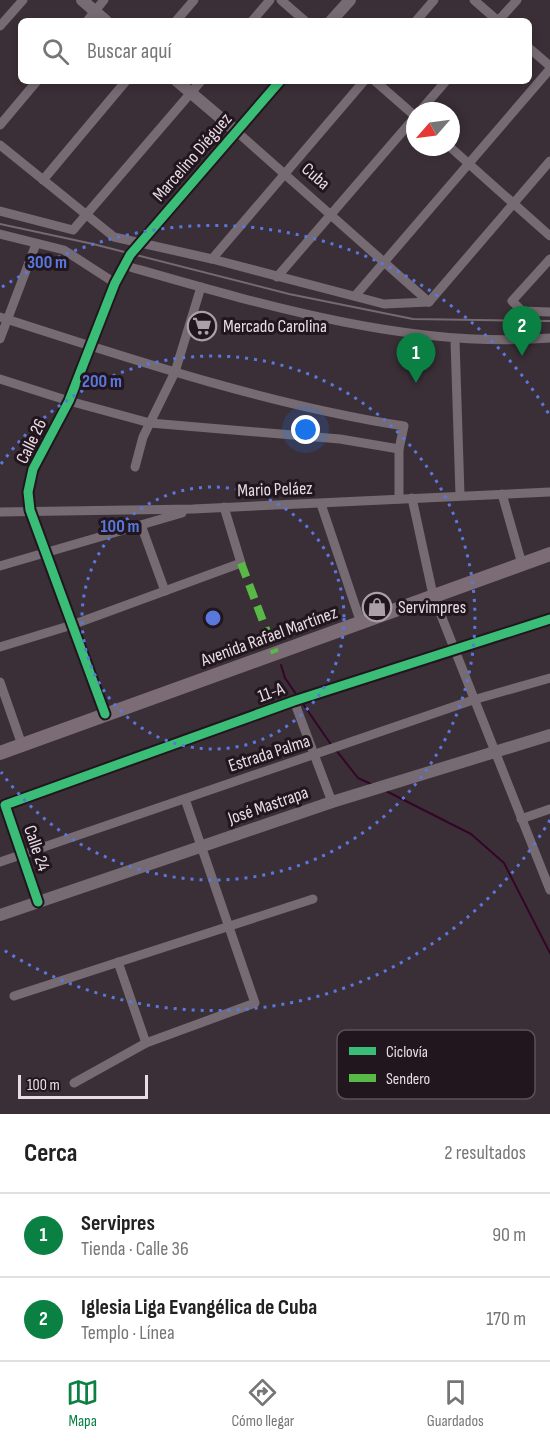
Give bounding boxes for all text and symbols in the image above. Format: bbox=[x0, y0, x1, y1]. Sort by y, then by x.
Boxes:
search box bbox=[18, 18, 532, 84]
icon: search bbox=[39, 35, 72, 68]
text: Buscar aquí bbox=[87, 38, 172, 65]
north arrow bbox=[406, 102, 460, 156]
street label: Marcelino Diéguez bbox=[148, 109, 237, 206]
street label: Cuba bbox=[297, 158, 334, 194]
text: 300 m bbox=[27, 252, 67, 273]
pin: 2 bbox=[502, 306, 542, 356]
supermarket icon: Mercado Carolina bbox=[186, 310, 218, 342]
place label: Mercado Carolina bbox=[223, 316, 327, 337]
pin: 1 bbox=[396, 334, 436, 383]
text: 200 m bbox=[82, 371, 122, 392]
street label: Calle 26 bbox=[12, 415, 51, 467]
your location bbox=[291, 415, 320, 444]
street label: Mario Peláez bbox=[237, 478, 314, 501]
text: 100 m bbox=[101, 516, 140, 537]
shop icon: Servimpres bbox=[361, 591, 393, 623]
place label: Servimpres bbox=[398, 597, 466, 618]
street label: Avenida Rafael Martínez bbox=[197, 602, 341, 671]
centre of rings bbox=[203, 608, 223, 628]
street label: 11-A bbox=[255, 678, 288, 707]
street label: Estrada Palma bbox=[226, 730, 313, 777]
street label: José Mastrapa bbox=[224, 782, 311, 829]
street label: Calle 24 bbox=[19, 823, 54, 874]
legend bbox=[337, 1030, 535, 1099]
text: Ciclovía bbox=[386, 1043, 428, 1062]
text: Sendero bbox=[386, 1070, 430, 1089]
scale bar bbox=[18, 1072, 148, 1100]
text: 100 m bbox=[27, 1076, 60, 1095]
text: Cerca bbox=[24, 1138, 77, 1169]
text: 2 resultados bbox=[444, 1141, 526, 1165]
text: Servipres bbox=[81, 1210, 155, 1237]
text: 1 bbox=[40, 1223, 47, 1247]
text: 90 m bbox=[492, 1223, 526, 1247]
text: Tienda · Calle 36 bbox=[81, 1237, 189, 1261]
text: Iglesia Liga Evangélica de Cuba bbox=[81, 1294, 317, 1321]
text: 2 bbox=[39, 1307, 48, 1331]
text: 170 m bbox=[486, 1307, 526, 1331]
text: Templo · Línea bbox=[81, 1321, 175, 1345]
tab: Mapa bbox=[66, 1376, 99, 1431]
tab: Cómo llegar bbox=[231, 1376, 294, 1431]
tab: Guardados bbox=[427, 1376, 484, 1431]

